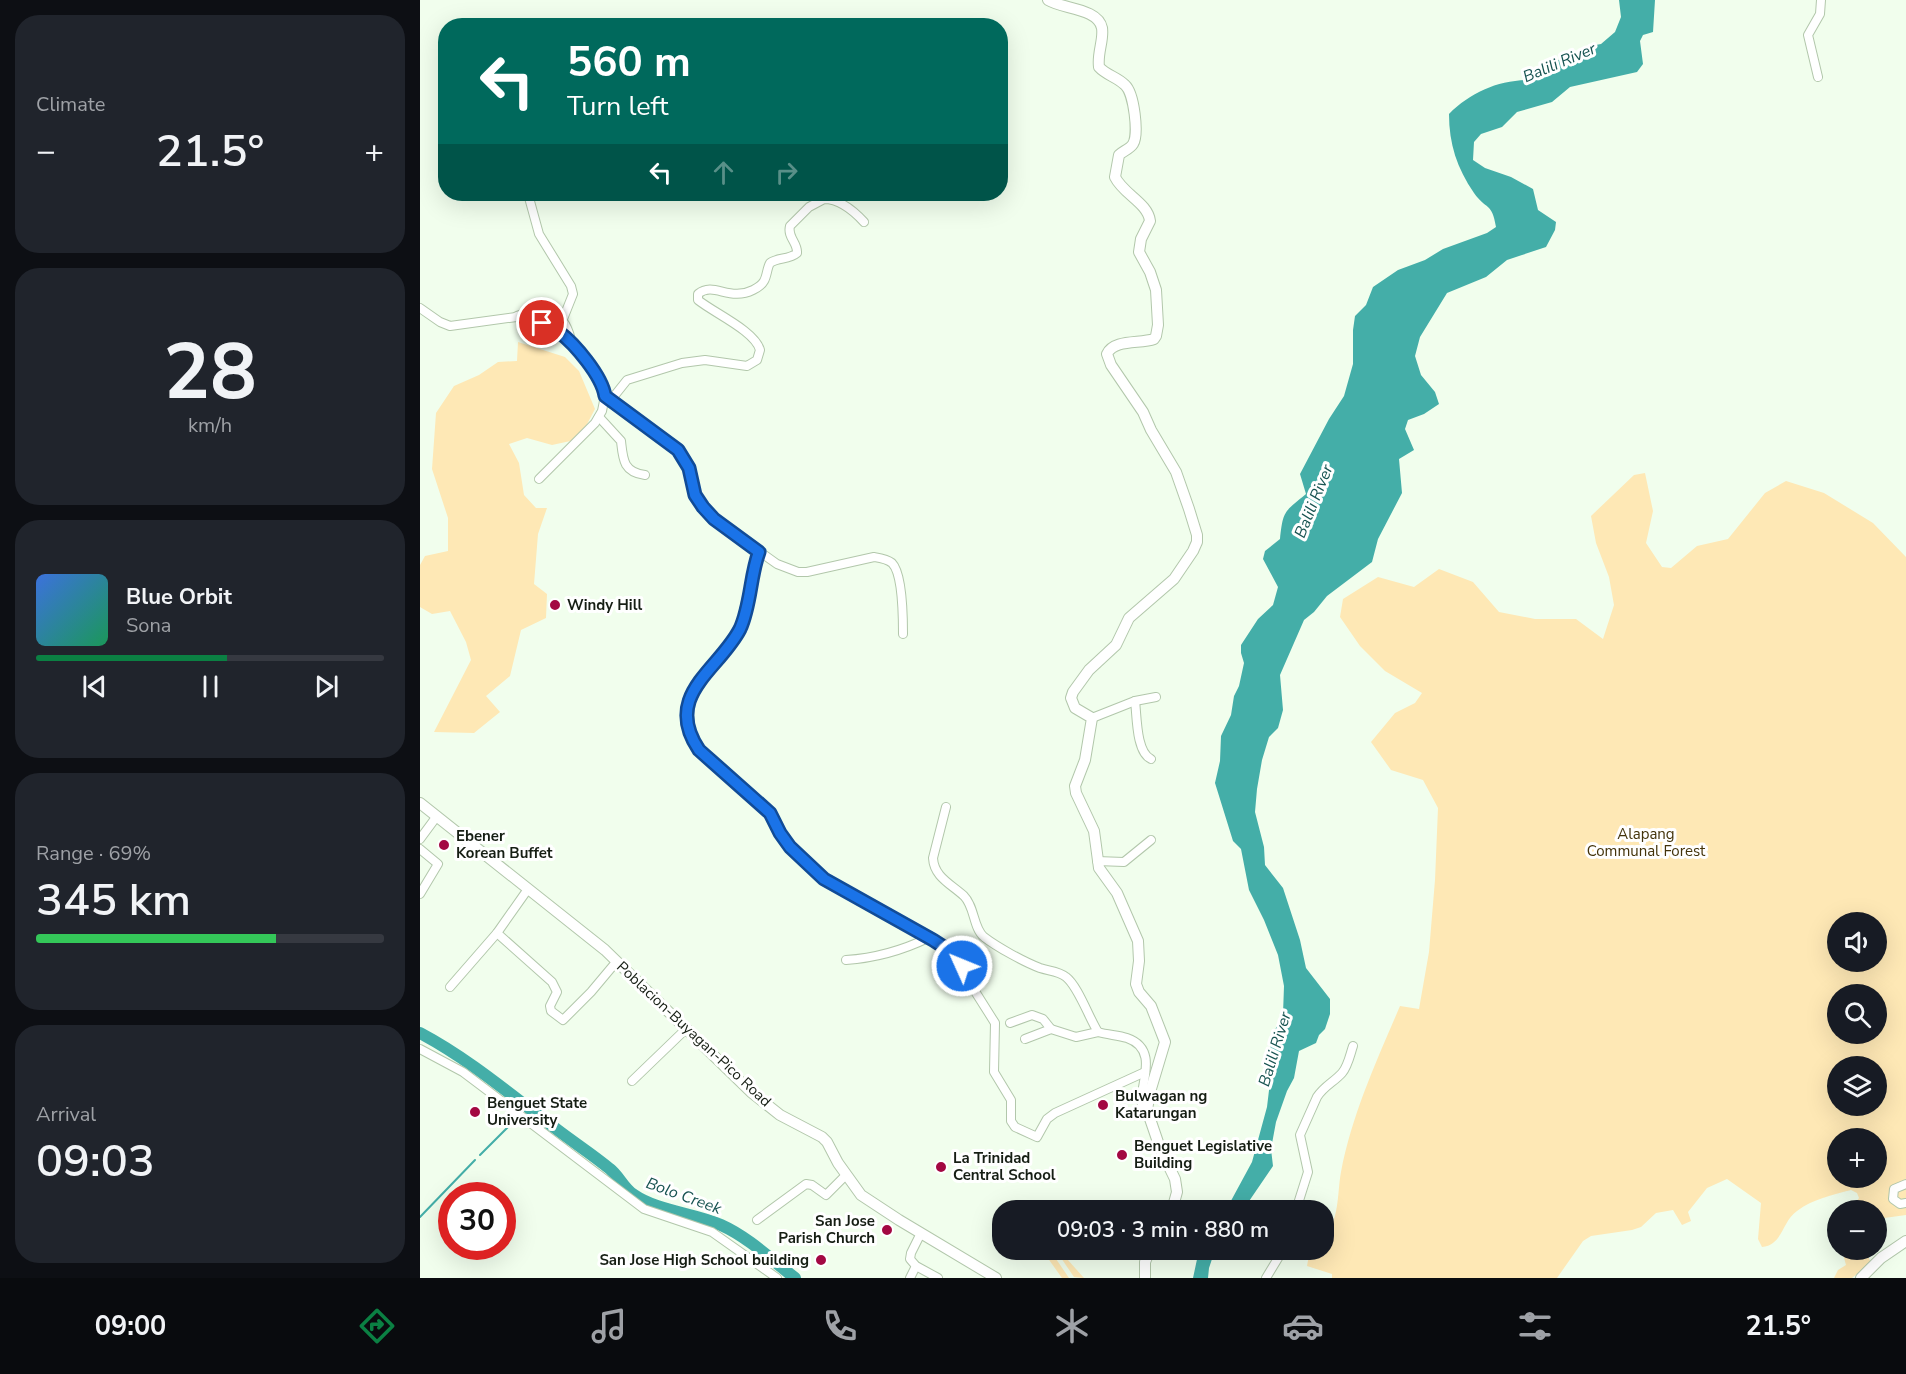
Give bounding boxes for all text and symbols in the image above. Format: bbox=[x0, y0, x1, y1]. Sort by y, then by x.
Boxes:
text: 560 m bbox=[567, 34, 691, 91]
water label: Balili River bbox=[1520, 37, 1600, 88]
icon: left bbox=[468, 42, 546, 120]
text: Turn left bbox=[567, 88, 668, 125]
text: Climate bbox=[36, 91, 105, 118]
text: 21.5° bbox=[156, 121, 264, 182]
text: − bbox=[36, 129, 56, 174]
text: + bbox=[364, 129, 384, 174]
icon: left bbox=[644, 156, 677, 189]
icon: ahead bbox=[707, 156, 740, 189]
icon: right bbox=[770, 156, 803, 189]
pin bbox=[516, 297, 567, 348]
icon: arrive bbox=[525, 306, 558, 339]
text: 28 bbox=[163, 319, 257, 426]
text: km/h bbox=[188, 412, 232, 439]
water label: Balili River bbox=[1289, 460, 1339, 541]
text: Blue Orbit bbox=[126, 582, 232, 612]
place label: Windy Hill bbox=[567, 595, 642, 615]
marker: Windy Hill bbox=[548, 598, 562, 612]
text: Sona bbox=[126, 612, 171, 639]
icon: previous bbox=[78, 670, 111, 703]
icon: pause bbox=[194, 670, 227, 703]
icon: next bbox=[310, 670, 343, 703]
park label: Alapang Communal Forest bbox=[1587, 824, 1706, 861]
place label: Ebener Korean Buffet bbox=[456, 826, 553, 863]
marker: Ebener Korean Buffet bbox=[437, 838, 451, 852]
text: Range · 69% bbox=[36, 840, 151, 867]
text: 345 km bbox=[36, 870, 191, 931]
map controls bbox=[1827, 912, 1887, 1260]
button: sound bbox=[1827, 912, 1887, 972]
position arrow bbox=[930, 934, 994, 998]
street label: Poblacion-Buyagan-Pico Road bbox=[612, 957, 776, 1111]
button: search bbox=[1827, 984, 1887, 1044]
water label: Balili River bbox=[1253, 1008, 1297, 1089]
button: layers bbox=[1827, 1056, 1887, 1116]
place label: Bulwagan ng Katarungan bbox=[1115, 1086, 1207, 1123]
place label: Benguet State University bbox=[487, 1093, 587, 1130]
marker: Bulwagan ng Katarungan bbox=[1096, 1098, 1110, 1112]
text: Arrival bbox=[36, 1101, 96, 1128]
marker: Benguet State University bbox=[468, 1105, 482, 1119]
button: + bbox=[1827, 1128, 1887, 1188]
text: 09:03 bbox=[36, 1131, 155, 1192]
place label: Benguet Legislative Building bbox=[1134, 1136, 1272, 1173]
place label: La Trinidad Central School bbox=[953, 1148, 1056, 1185]
marker: Benguet Legislative Building bbox=[1115, 1148, 1129, 1162]
marker: La Trinidad Central School bbox=[934, 1160, 948, 1174]
water label: Bolo Creek bbox=[643, 1172, 725, 1220]
speed limit sign: 30 bbox=[438, 1182, 516, 1260]
button: − bbox=[1827, 1200, 1887, 1260]
place label: San Jose Parish Church bbox=[778, 1211, 875, 1248]
text: 09:03 · 3 min · 880 m bbox=[1057, 1215, 1269, 1245]
marker: San Jose Parish Church bbox=[880, 1223, 894, 1237]
place label: San Jose High School building bbox=[599, 1250, 809, 1270]
marker: San Jose High School building bbox=[814, 1253, 828, 1267]
icon: directions bbox=[356, 1305, 398, 1347]
icon: music bbox=[588, 1305, 630, 1347]
icon: phone bbox=[819, 1305, 861, 1347]
icon: climate bbox=[1051, 1305, 1093, 1347]
icon: car bbox=[1282, 1305, 1324, 1347]
icon: filters bbox=[1514, 1305, 1556, 1347]
text: 09:00 bbox=[95, 1308, 166, 1345]
text: 21.5° bbox=[1746, 1308, 1811, 1345]

